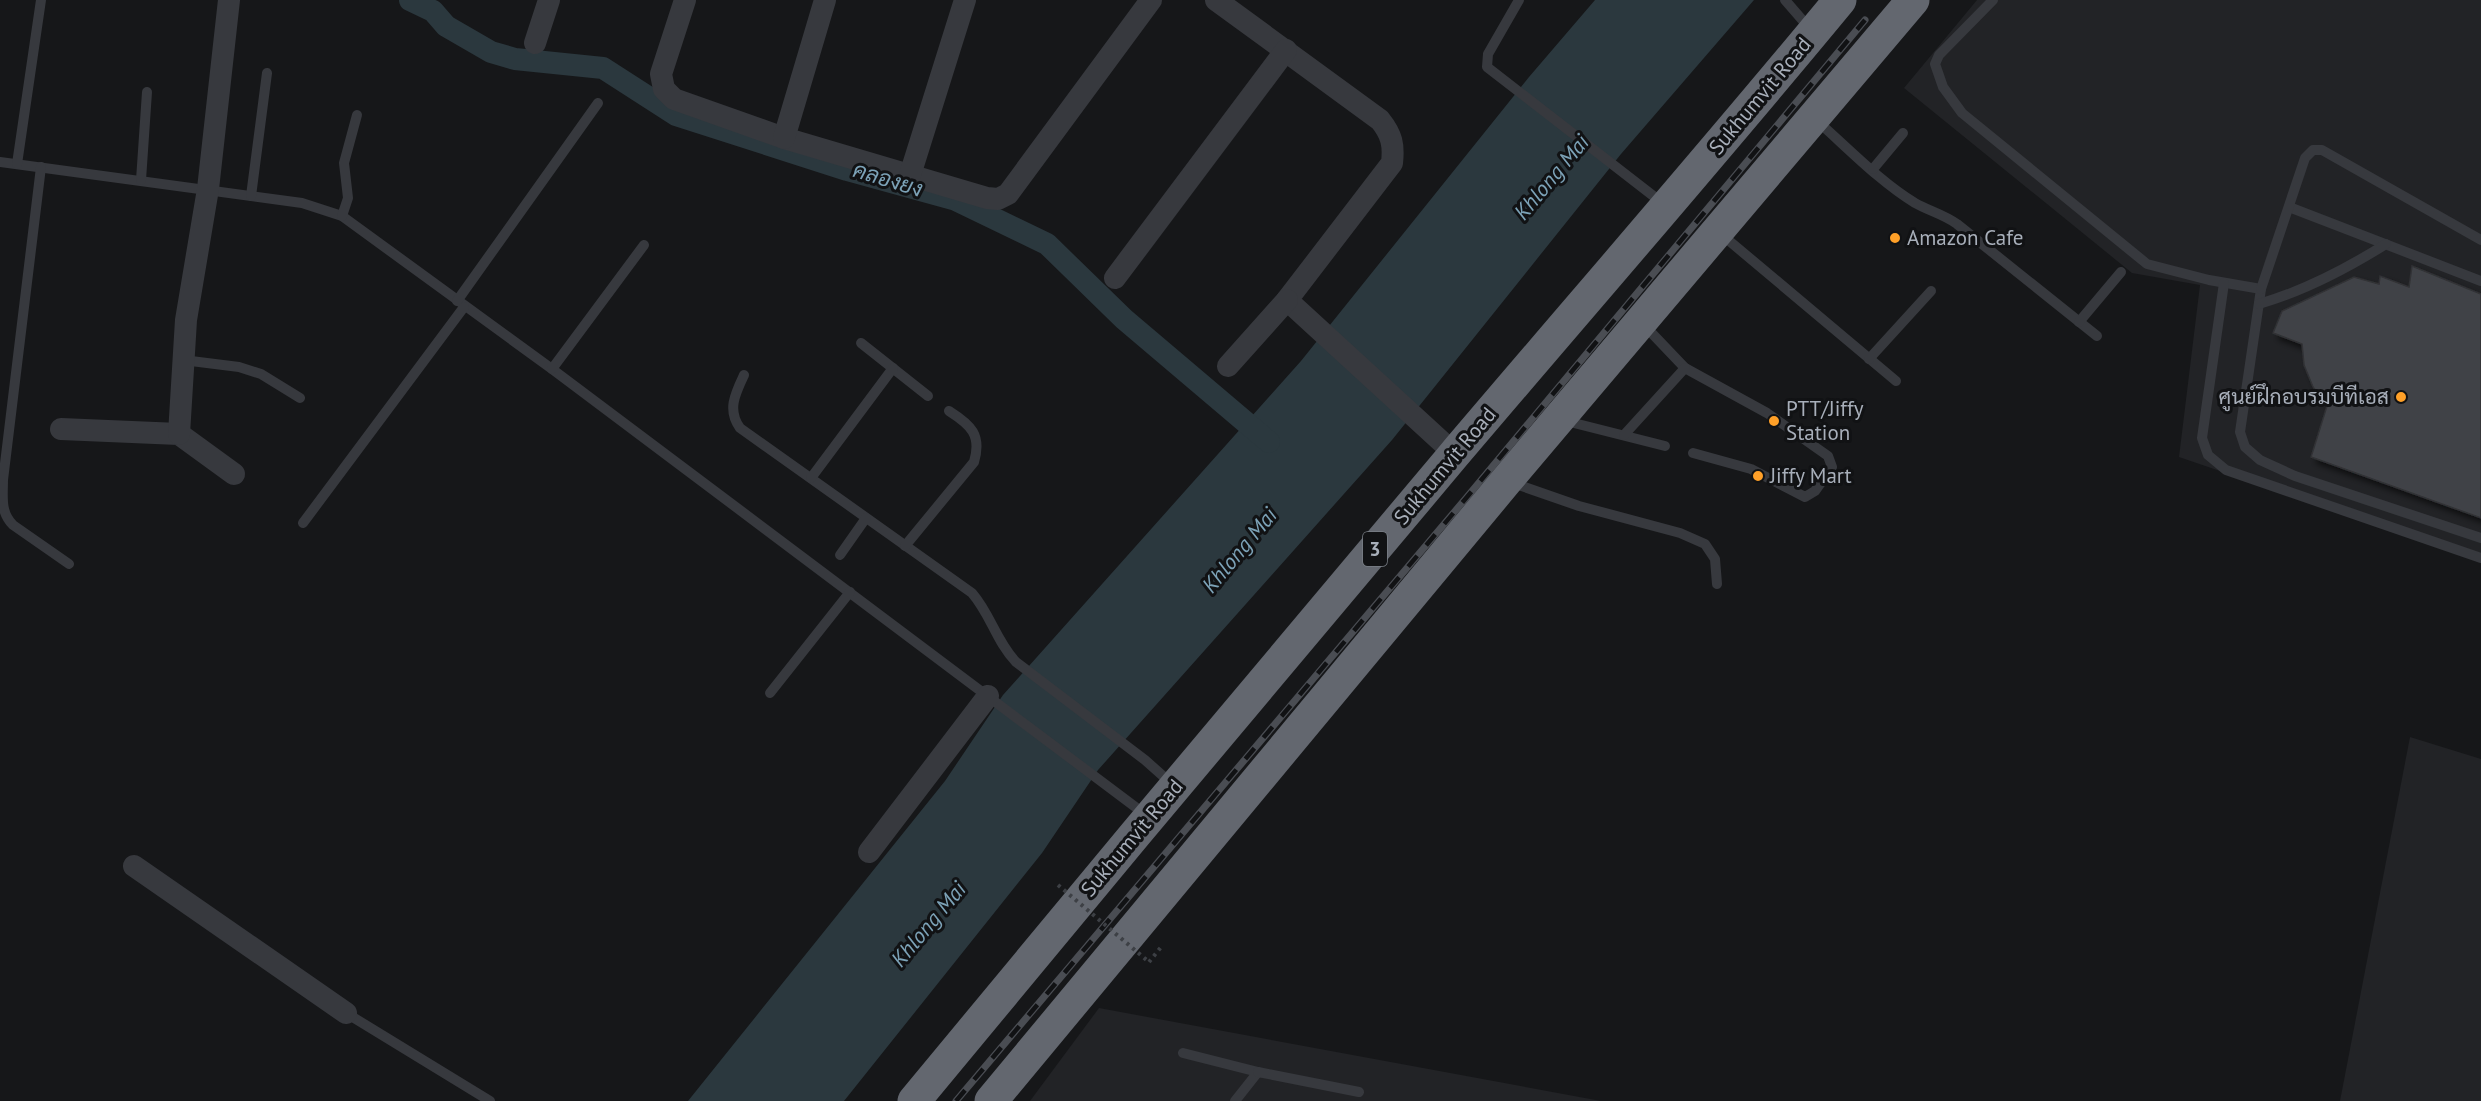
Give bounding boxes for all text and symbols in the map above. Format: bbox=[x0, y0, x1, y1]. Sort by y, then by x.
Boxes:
street label: Sukhumvit Road bbox=[1703, 31, 1817, 160]
water label: Khlong Mai bbox=[1507, 128, 1596, 225]
water label: คลองยง bbox=[850, 155, 926, 203]
place label: Amazon Cafe bbox=[1907, 224, 2023, 251]
marker: Amazon Cafe bbox=[1888, 231, 1902, 245]
place label: ศูนย์ฝึกอบรมบีทีเอส bbox=[2219, 383, 2389, 412]
marker: ศูนย์ฝึกอบรมบีทีเอส bbox=[2394, 390, 2408, 404]
place label: PTT/Jiffy Station bbox=[1786, 395, 1864, 446]
street label: Sukhumvit Road bbox=[1388, 401, 1502, 530]
marker: PTT/Jiffy Station bbox=[1767, 414, 1781, 428]
place label: Jiffy Mart bbox=[1769, 462, 1852, 489]
marker: Jiffy Mart bbox=[1751, 469, 1765, 483]
water label: Khlong Mai bbox=[1195, 501, 1284, 598]
road number: 3 bbox=[1363, 532, 1387, 566]
street label: Sukhumvit Road bbox=[1075, 773, 1189, 902]
water label: Khlong Mai bbox=[884, 875, 973, 972]

